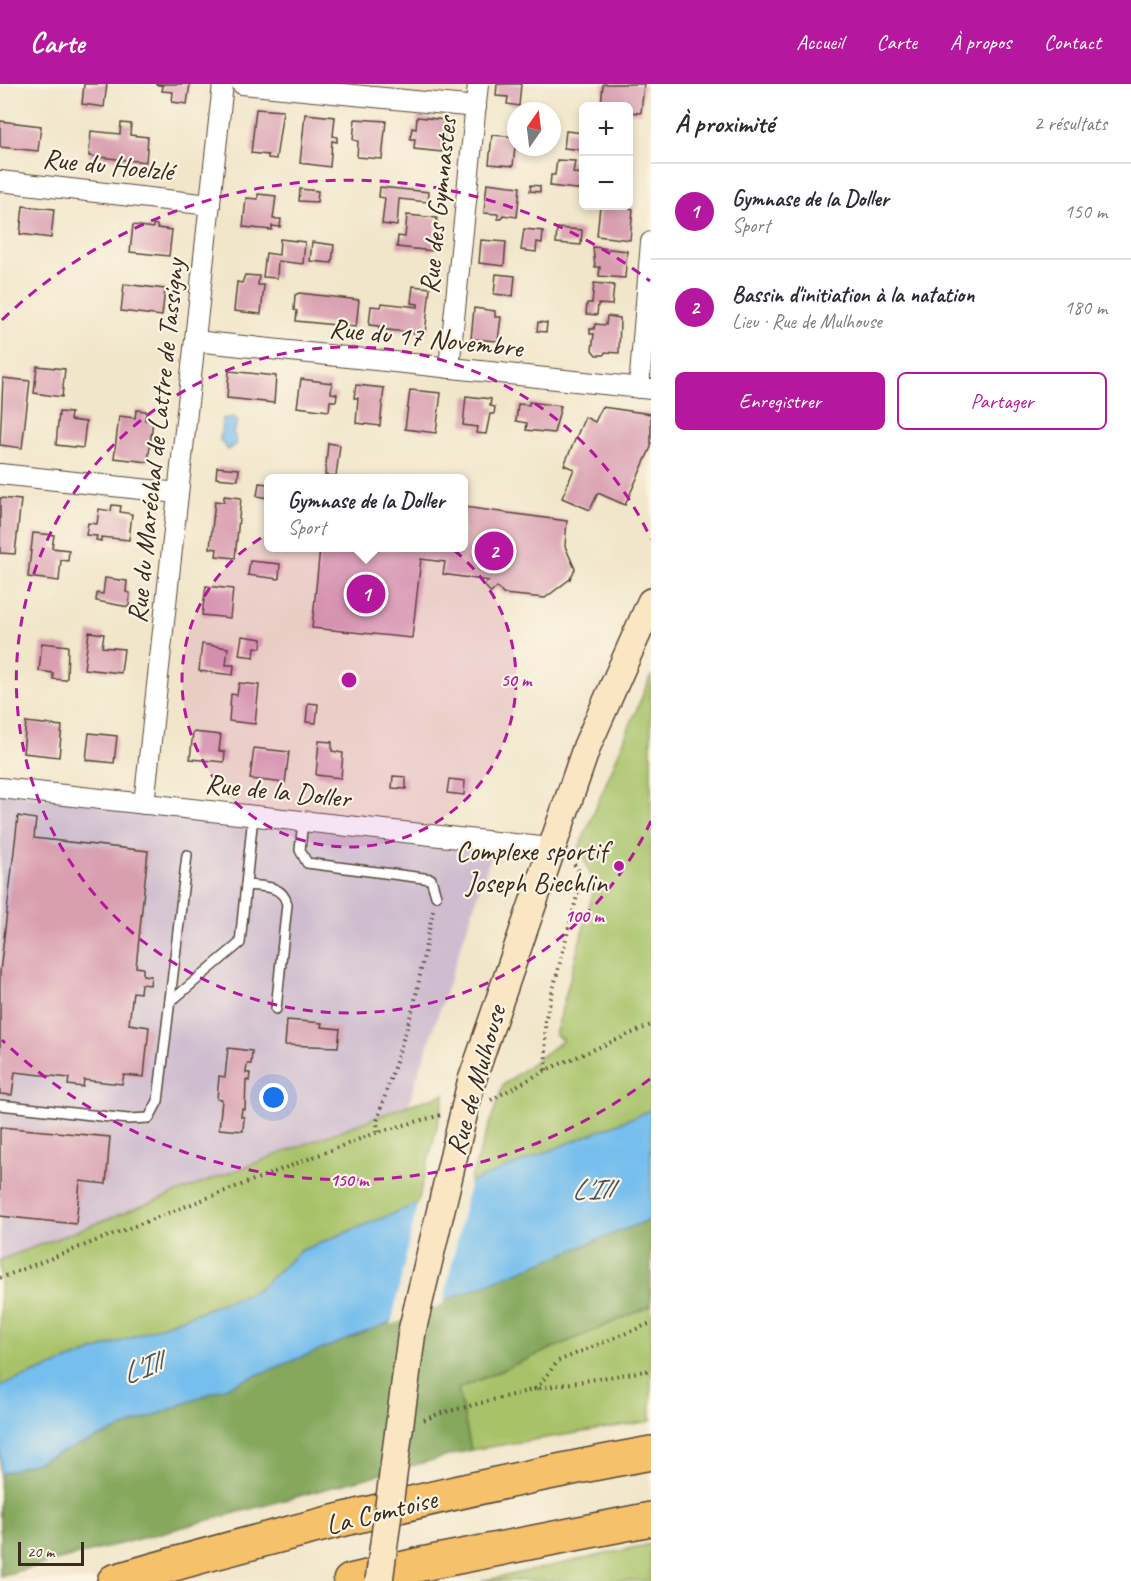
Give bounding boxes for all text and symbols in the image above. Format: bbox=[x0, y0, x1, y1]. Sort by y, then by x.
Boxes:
text: Carte bbox=[30, 25, 85, 60]
text: Accueil bbox=[796, 29, 844, 55]
text: Carte bbox=[877, 29, 917, 55]
text: À propos bbox=[950, 29, 1011, 55]
text: Contact bbox=[1044, 29, 1101, 55]
north arrow bbox=[507, 102, 561, 156]
map controls bbox=[579, 102, 633, 210]
button: + bbox=[579, 102, 633, 156]
text: À proximité bbox=[675, 107, 774, 140]
text: 2 résultats bbox=[1034, 111, 1107, 136]
street label: Rue des Gymnastes bbox=[411, 112, 464, 295]
street label: Rue du Hoelzlé bbox=[41, 140, 179, 189]
button: − bbox=[579, 156, 633, 210]
text: Gymnase de la Doller bbox=[732, 185, 889, 213]
text: 1 bbox=[690, 199, 699, 224]
text: 150 m bbox=[1064, 199, 1107, 224]
text: Sport bbox=[732, 213, 770, 238]
street label: Rue du Maréchal de Lattre de Tassigny bbox=[119, 255, 192, 625]
text: Bassin d'initiation à la natation bbox=[732, 281, 974, 309]
text: 2 bbox=[690, 295, 699, 320]
text: 180 m bbox=[1064, 295, 1107, 320]
text: Lieu · Rue de Mulhouse bbox=[732, 309, 882, 334]
street label: Rue du 17 Novembre bbox=[328, 310, 526, 365]
button: Enregistrer bbox=[675, 372, 885, 430]
button: Partager bbox=[897, 372, 1107, 430]
popup bbox=[264, 474, 468, 552]
text: Gymnase de la Doller bbox=[288, 487, 444, 515]
text: Sport bbox=[288, 515, 326, 540]
pin: 2 bbox=[474, 528, 514, 574]
pin: 1 bbox=[346, 572, 386, 616]
text: 50 m bbox=[501, 669, 533, 691]
centre of rings bbox=[339, 670, 359, 690]
street label: Rue de la Doller bbox=[204, 765, 354, 816]
place label: Complexe sportif Joseph Biechlin bbox=[456, 833, 614, 900]
marker: Complexe sportif Joseph Biechlin bbox=[612, 859, 626, 873]
text: 100 m bbox=[565, 905, 605, 927]
street label: Rue de Mulhouse bbox=[437, 1000, 514, 1159]
your location bbox=[259, 1083, 288, 1112]
text: 150 m bbox=[330, 1169, 370, 1191]
water label: L'Ill bbox=[571, 1170, 620, 1208]
water label: L'Ill bbox=[116, 1340, 175, 1393]
street label: La Comtoise bbox=[322, 1480, 442, 1542]
scale bar bbox=[18, 1539, 84, 1566]
text: 20 m bbox=[27, 1542, 54, 1562]

